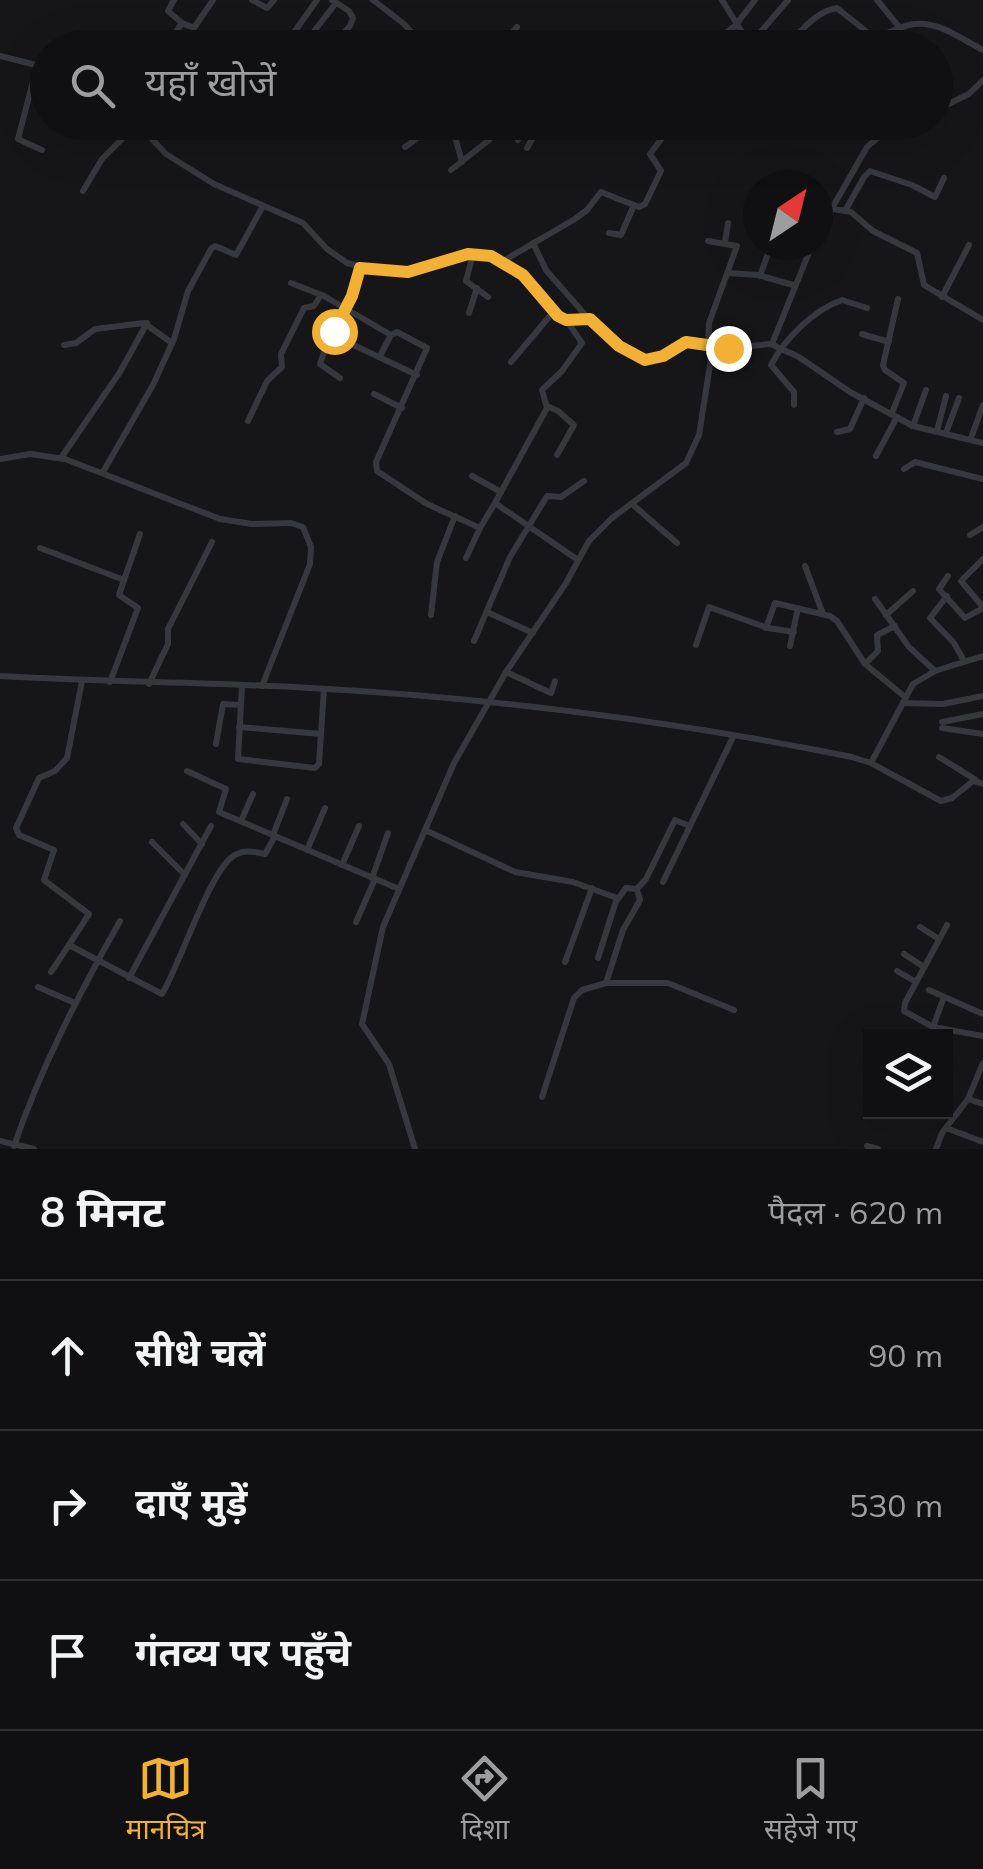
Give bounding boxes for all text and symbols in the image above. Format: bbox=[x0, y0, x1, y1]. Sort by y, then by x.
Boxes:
search box bbox=[30, 30, 953, 140]
icon: search bbox=[65, 58, 120, 113]
text: यहाँ खोजें bbox=[145, 58, 276, 106]
north arrow bbox=[743, 170, 833, 260]
route start bbox=[312, 309, 358, 355]
route end bbox=[706, 326, 752, 372]
map controls bbox=[863, 1029, 953, 1119]
button: layers bbox=[863, 1029, 953, 1119]
text: 8 मिनट bbox=[40, 1185, 165, 1238]
text: पैदल · 620 m bbox=[768, 1192, 943, 1232]
icon: ahead bbox=[40, 1328, 95, 1383]
text: सीधे चलें bbox=[135, 1328, 265, 1376]
text: 90 m bbox=[868, 1335, 943, 1375]
icon: right bbox=[40, 1478, 95, 1533]
text: दाएँ मुड़ें bbox=[135, 1478, 247, 1526]
text: 530 m bbox=[849, 1485, 943, 1525]
icon: arrive bbox=[40, 1628, 95, 1683]
text: गंतव्य पर पहुँचे bbox=[135, 1628, 351, 1676]
tab: मानचित्र bbox=[126, 1751, 206, 1850]
tab: दिशा bbox=[457, 1751, 512, 1850]
tab: सहेजे गए bbox=[764, 1751, 857, 1850]

